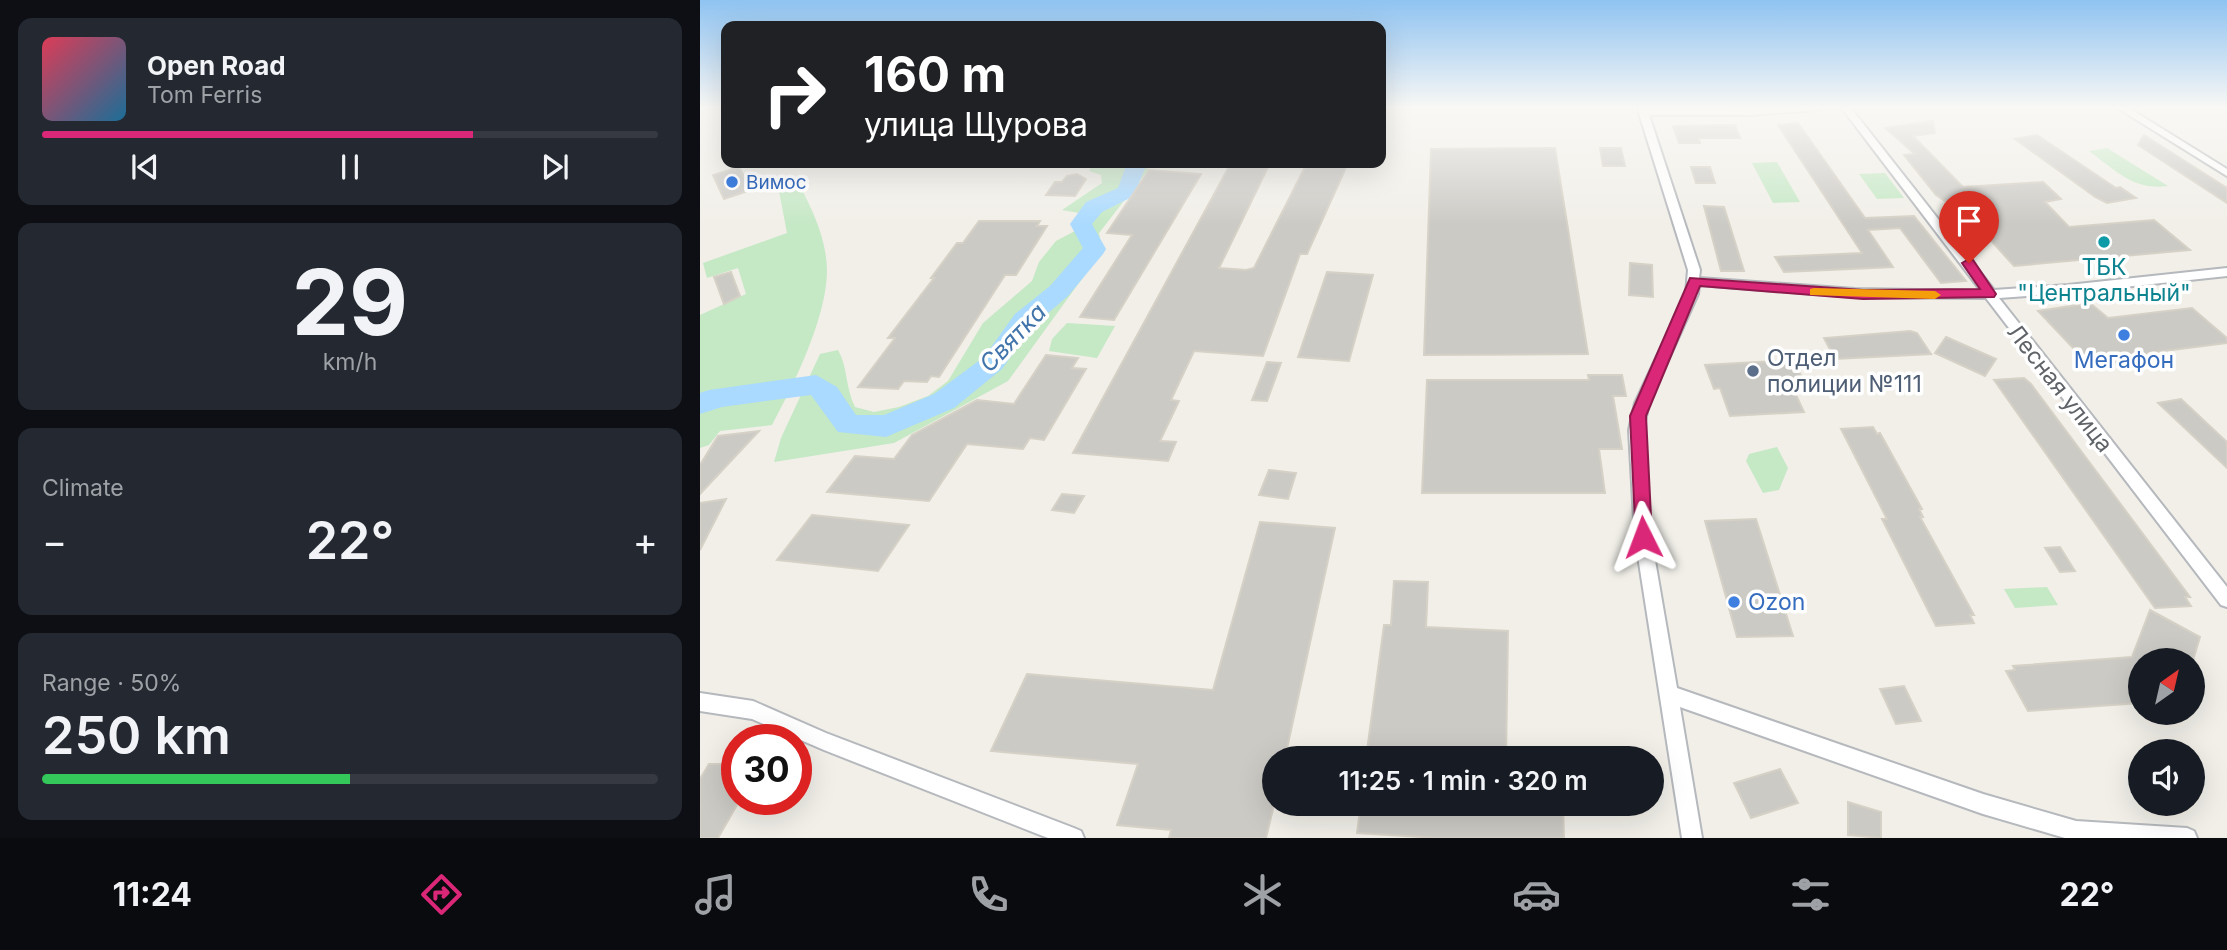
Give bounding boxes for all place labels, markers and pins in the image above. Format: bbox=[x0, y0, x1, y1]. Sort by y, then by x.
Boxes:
place label: Вимос bbox=[746, 171, 807, 194]
marker: Вимос bbox=[724, 174, 740, 190]
pin bbox=[1939, 191, 1999, 263]
marker: ТБК "Центральный" bbox=[2096, 234, 2112, 250]
place label: ТБК "Центральный" bbox=[2017, 253, 2191, 307]
marker: Мегафон bbox=[2116, 327, 2132, 343]
place label: Отдел полиции №111 bbox=[1767, 344, 1922, 398]
place label: Мегафон bbox=[2074, 346, 2174, 374]
marker: Отдел полиции №111 bbox=[1745, 363, 1761, 379]
place label: Ozon bbox=[1748, 588, 1805, 616]
marker: Ozon bbox=[1726, 594, 1742, 610]

